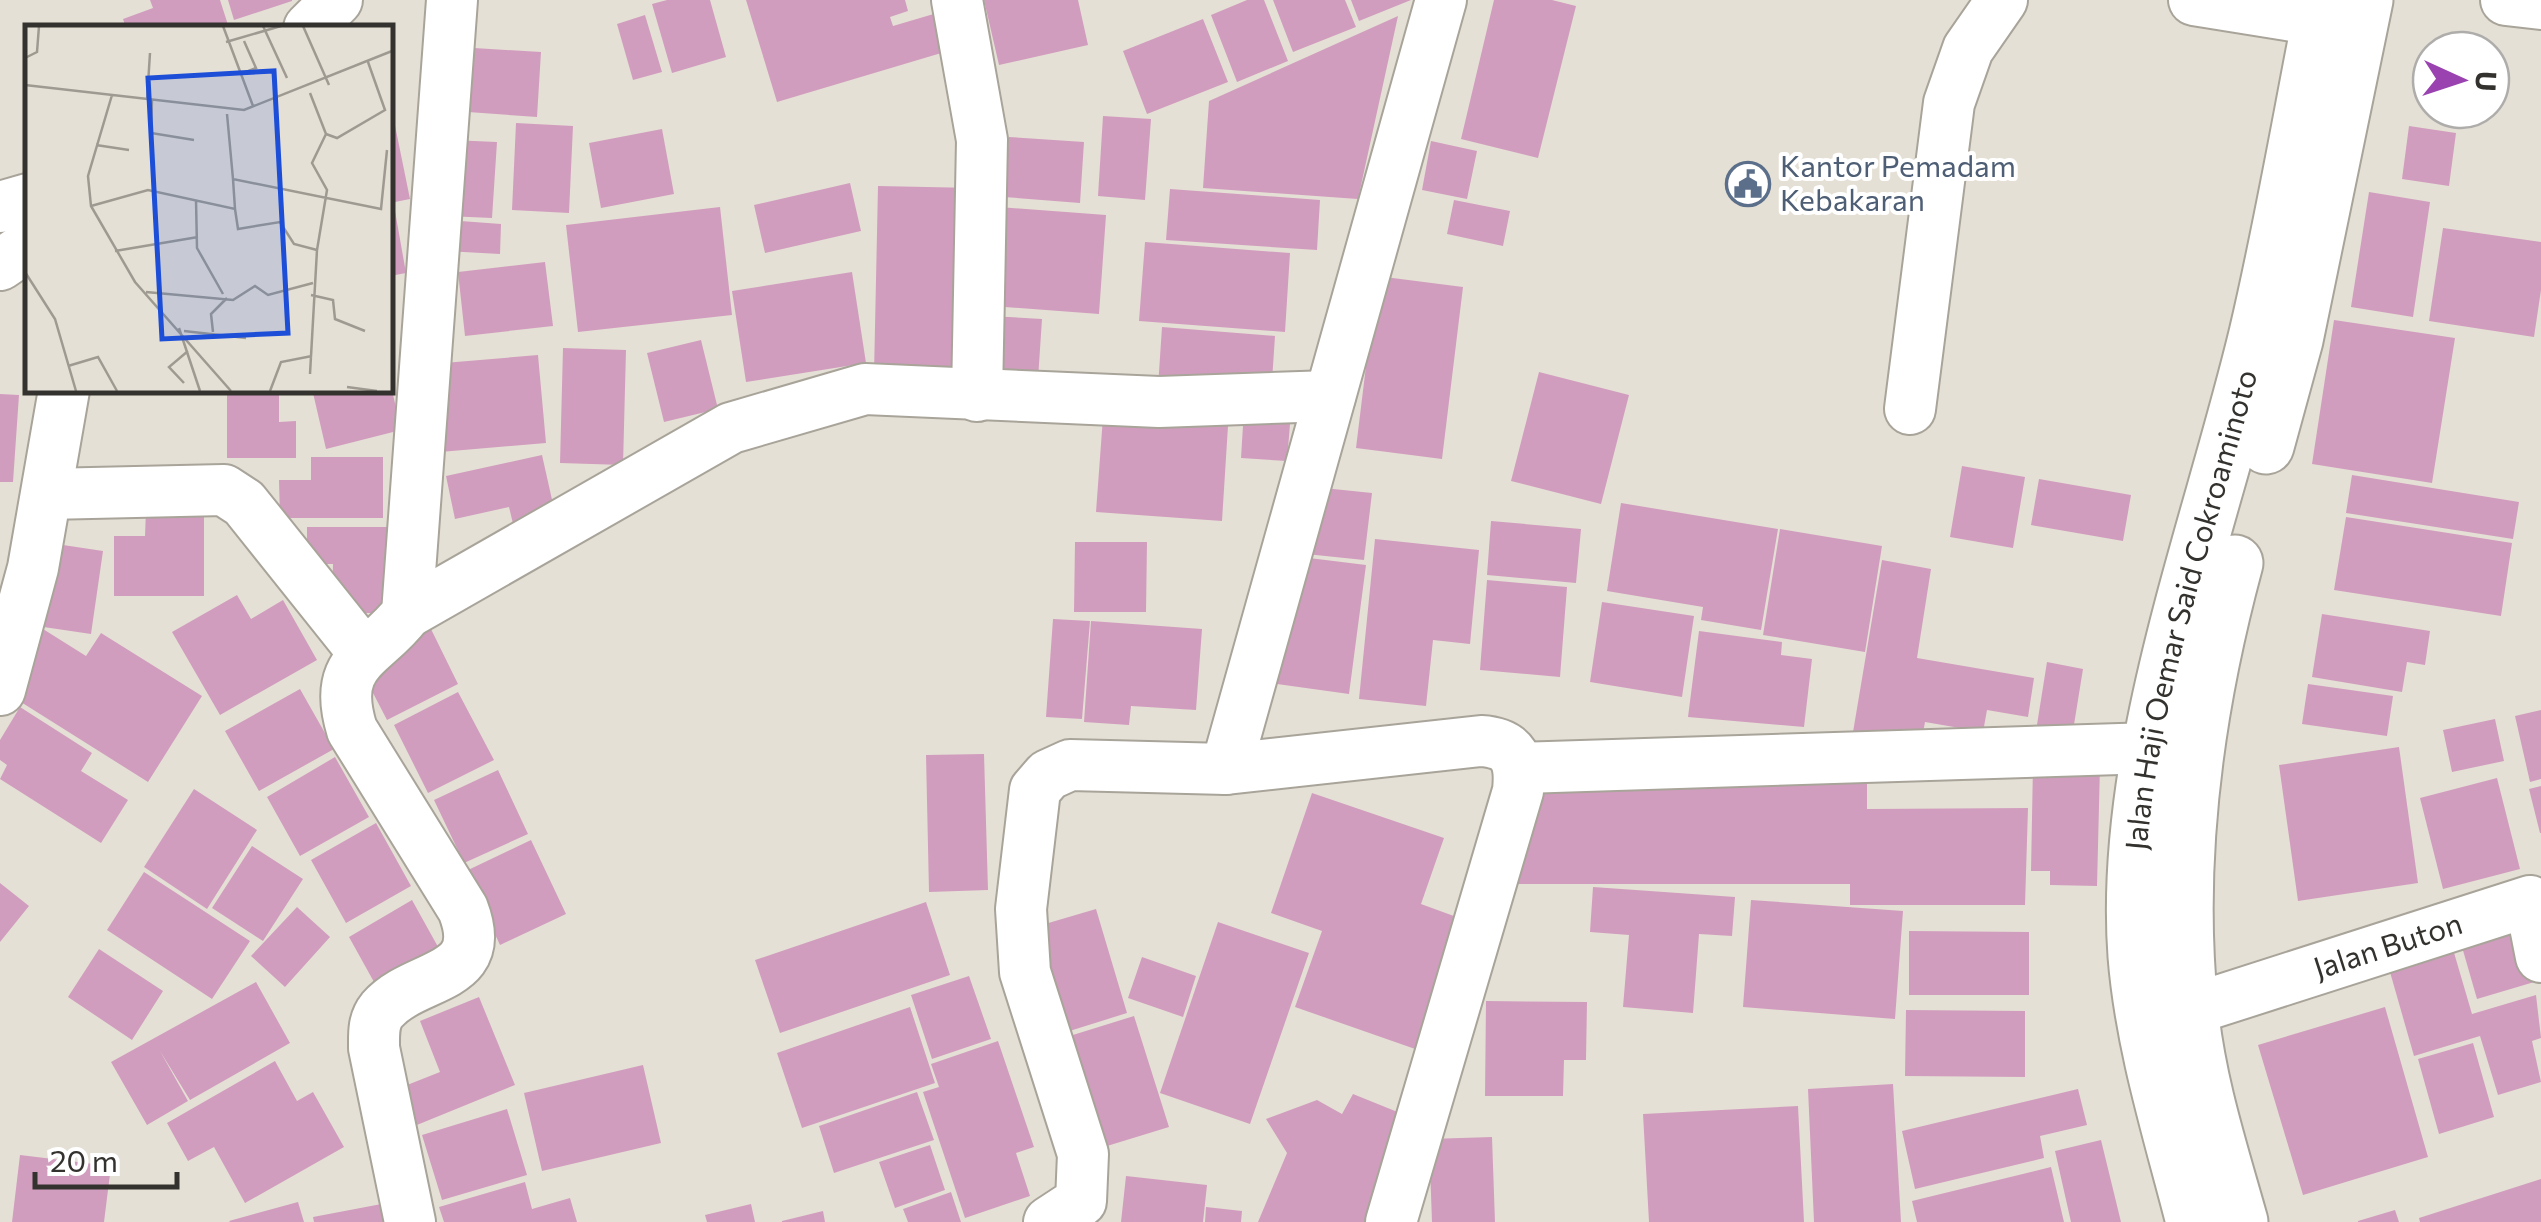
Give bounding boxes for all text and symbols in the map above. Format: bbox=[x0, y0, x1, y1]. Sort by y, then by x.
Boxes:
inset map bbox=[25, 25, 392, 392]
north arrow bbox=[2411, 30, 2511, 130]
text: U bbox=[2469, 70, 2504, 92]
place label: Kantor Pemadam Kebakaran bbox=[1780, 146, 2016, 217]
public building icon: Kantor Pemadam Kebakaran bbox=[1725, 161, 1771, 207]
street label: Jalan Haji Oemar Said Cokroaminoto bbox=[2116, 365, 2263, 852]
street label: Jalan Buton bbox=[2308, 903, 2466, 985]
scale bar bbox=[35, 1127, 178, 1189]
text: 20 m bbox=[50, 1141, 118, 1178]

